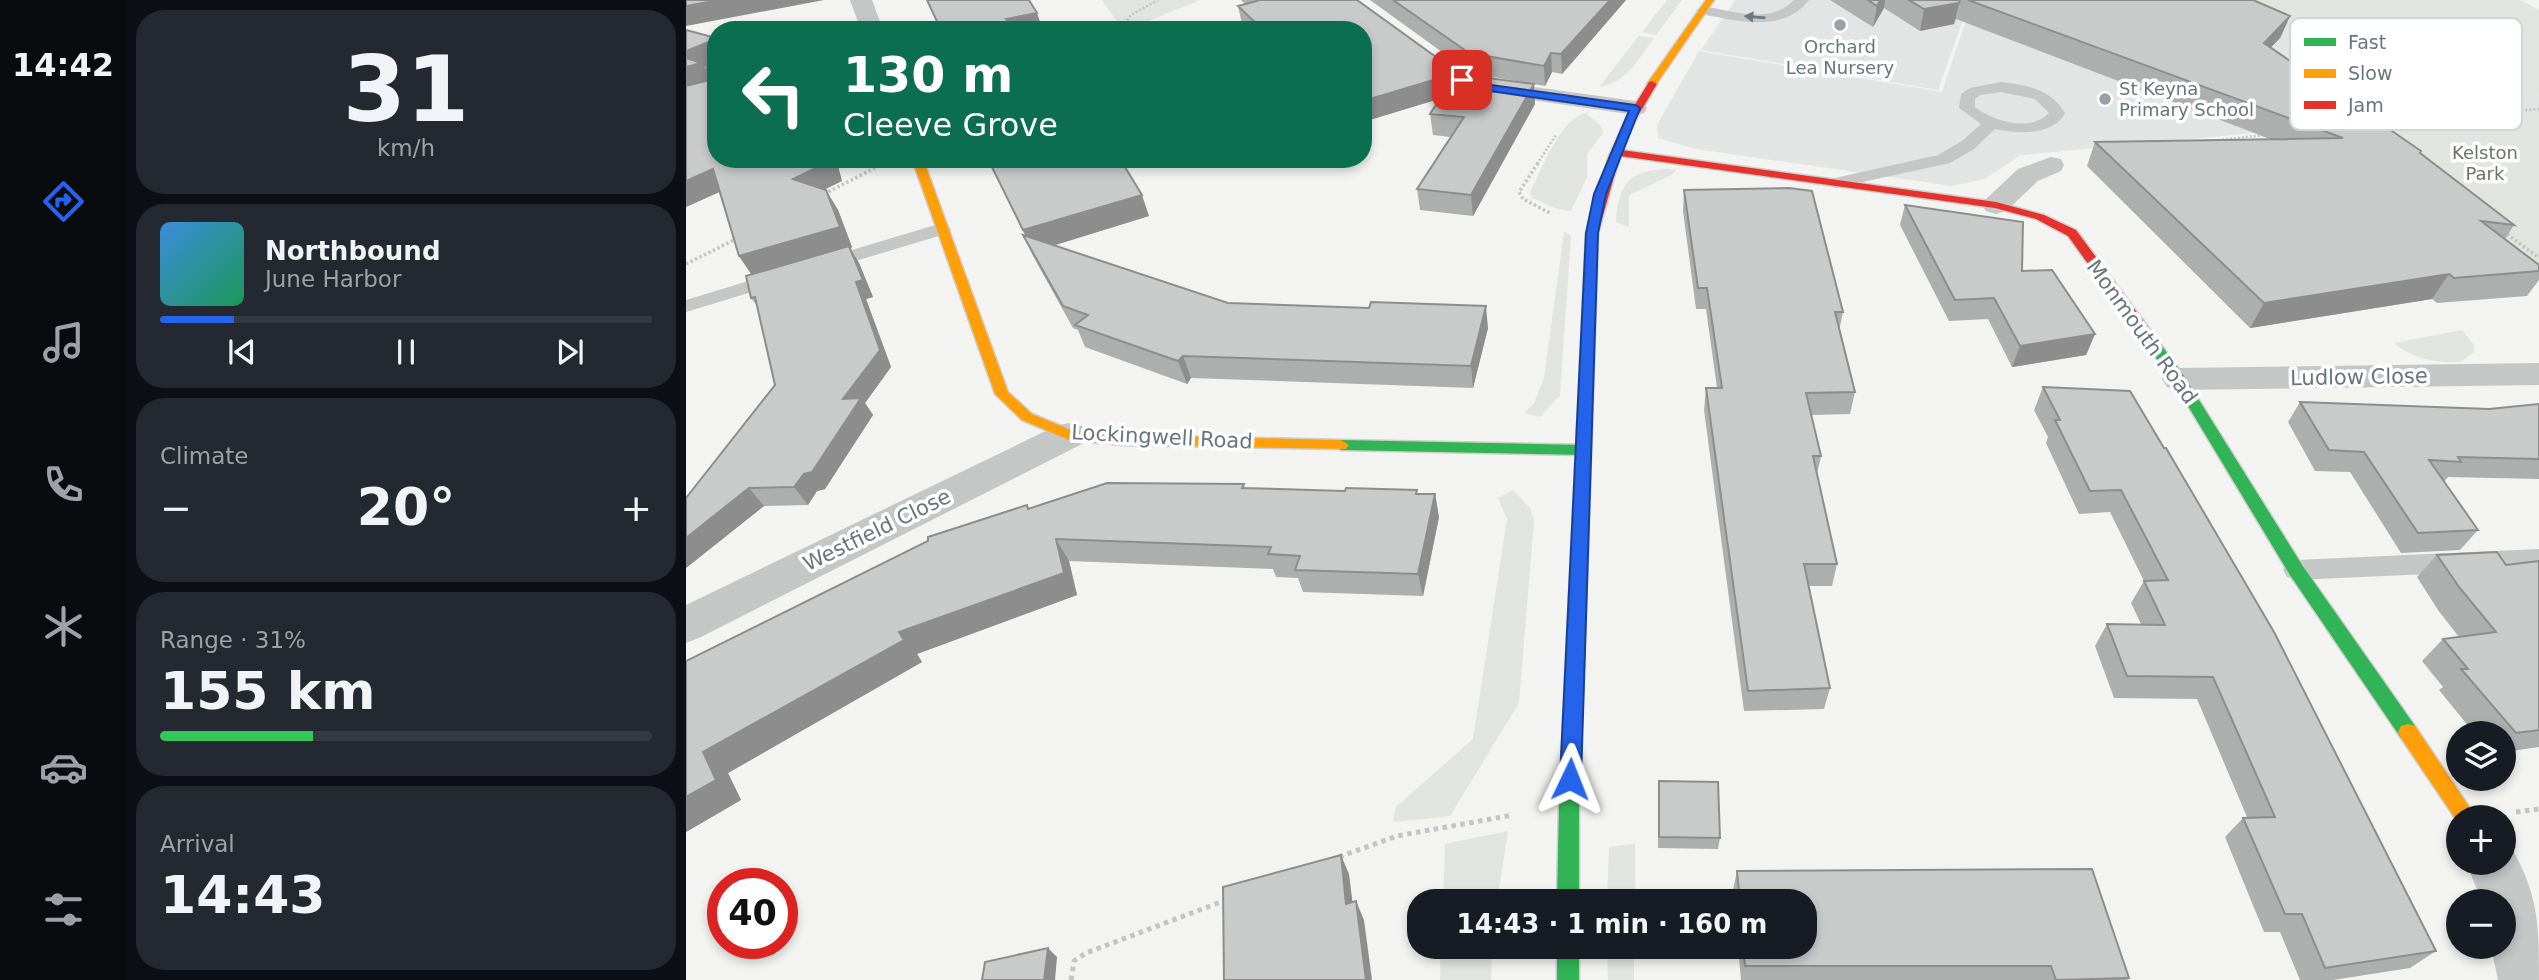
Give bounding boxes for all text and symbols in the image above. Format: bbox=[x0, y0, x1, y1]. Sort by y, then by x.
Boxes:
one-way arrow bbox=[1744, 11, 1766, 22]
marker: Orchard Lea Nursery bbox=[1832, 17, 1848, 33]
legend bbox=[2290, 18, 2522, 130]
text: Fast bbox=[2348, 31, 2386, 53]
place label: Orchard Lea Nursery bbox=[1786, 36, 1895, 78]
text: 31 bbox=[343, 37, 469, 142]
text: 14:42 bbox=[12, 46, 114, 84]
text: 130 m bbox=[843, 47, 1013, 104]
icon: left bbox=[728, 49, 819, 140]
pin bbox=[1432, 50, 1492, 110]
icon: arrive bbox=[1443, 61, 1481, 99]
text: Slow bbox=[2348, 62, 2393, 84]
place label: St Keyna Primary School bbox=[2119, 78, 2254, 120]
marker: St Keyna Primary School bbox=[2097, 91, 2113, 107]
text: Jam bbox=[2347, 94, 2384, 116]
text: Cleeve Grove bbox=[843, 106, 1058, 144]
text: km/h bbox=[377, 135, 435, 161]
park label: Kelston Park bbox=[2452, 142, 2518, 184]
icon: directions bbox=[39, 177, 88, 226]
text: Northbound bbox=[265, 236, 441, 266]
street label: Monmouth Road bbox=[2082, 255, 2202, 409]
text: June Harbor bbox=[265, 266, 401, 292]
icon: music bbox=[39, 318, 88, 367]
icon: previous bbox=[223, 333, 261, 371]
icon: pause bbox=[387, 333, 425, 371]
icon: next bbox=[551, 333, 589, 371]
street label: Ludlow Close bbox=[2290, 364, 2428, 390]
street label: Lockingwell Road bbox=[1071, 420, 1253, 454]
text: Climate bbox=[160, 443, 249, 469]
icon: phone bbox=[39, 460, 88, 509]
text: 20° bbox=[357, 477, 455, 537]
street label: Westfield Close bbox=[799, 484, 955, 576]
text: − bbox=[160, 486, 192, 530]
text: + bbox=[620, 486, 652, 530]
icon: climate bbox=[39, 602, 88, 651]
text: Range · 31% bbox=[160, 627, 306, 653]
text: 155 km bbox=[160, 661, 375, 721]
map controls bbox=[2446, 721, 2516, 959]
button: layers bbox=[2446, 721, 2516, 791]
position arrow bbox=[1533, 742, 1607, 816]
icon: car bbox=[39, 743, 88, 792]
button: + bbox=[2446, 805, 2516, 875]
text: Arrival bbox=[160, 831, 235, 857]
text: 14:43 bbox=[160, 865, 326, 925]
speed limit sign: 40 bbox=[707, 868, 798, 959]
icon: filters bbox=[39, 885, 88, 934]
button: − bbox=[2446, 889, 2516, 959]
text: 14:43 · 1 min · 160 m bbox=[1457, 909, 1767, 939]

